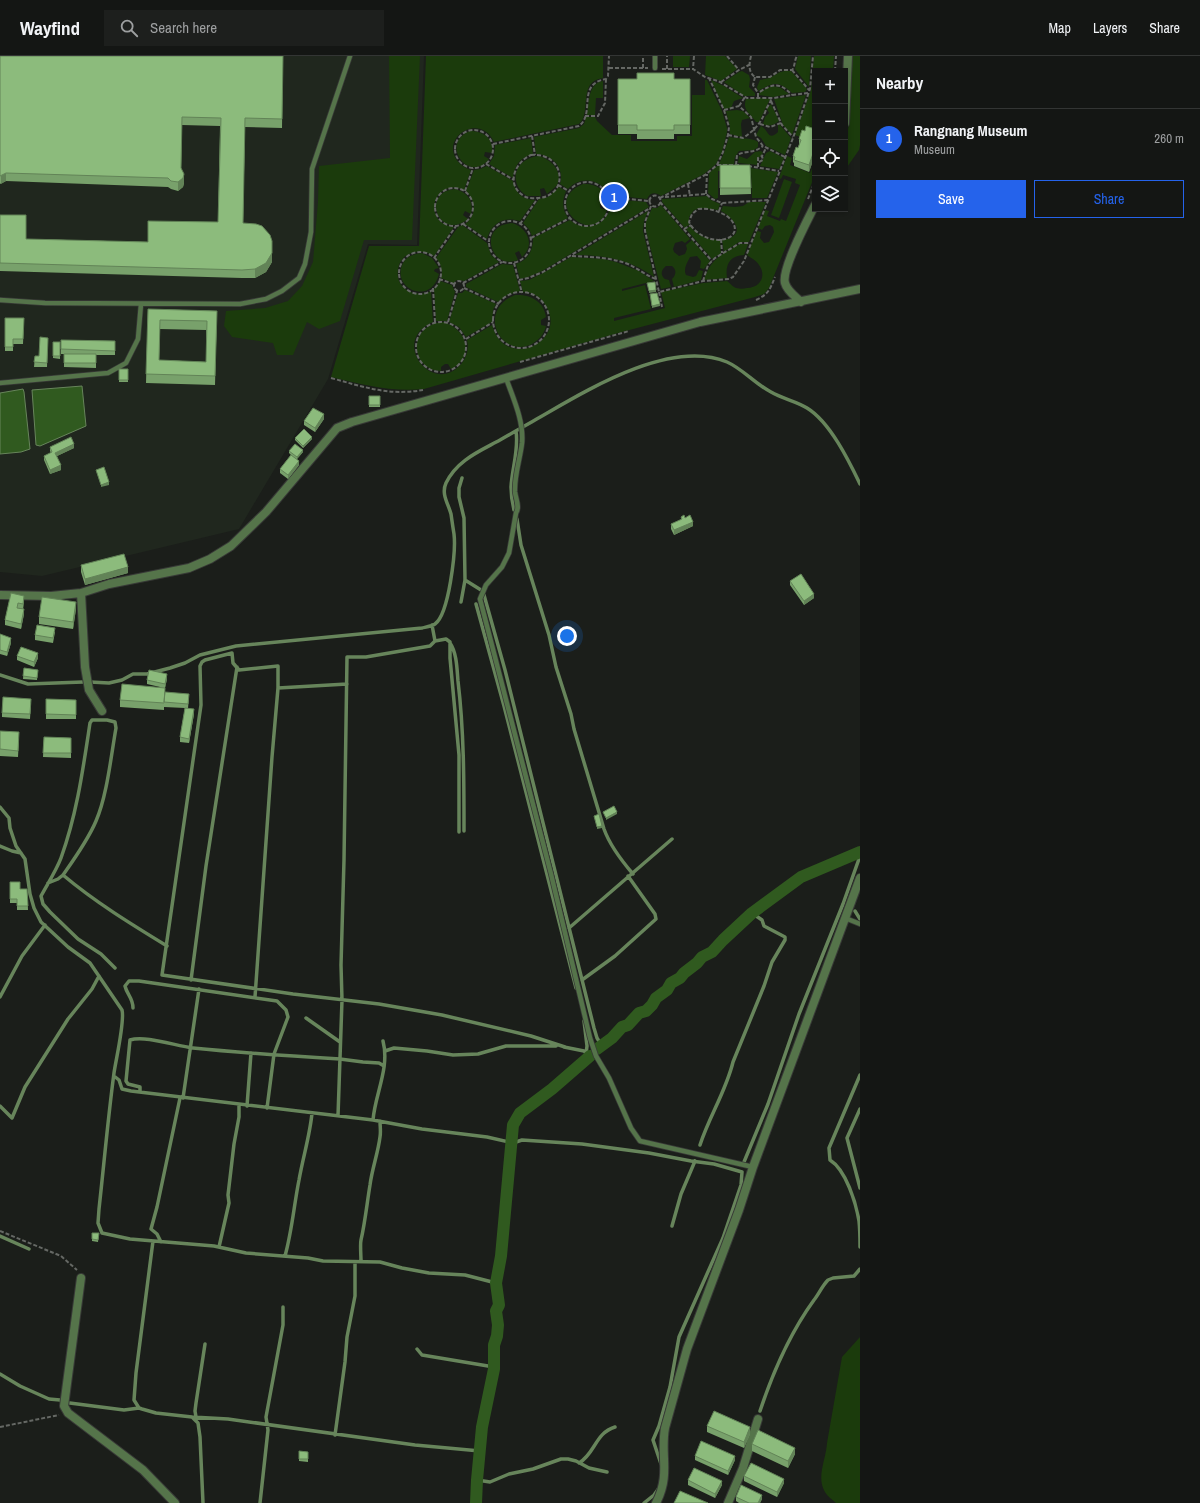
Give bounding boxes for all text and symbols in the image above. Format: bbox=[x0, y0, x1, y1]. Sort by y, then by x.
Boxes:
search box bbox=[104, 10, 384, 46]
text: Wayfind bbox=[20, 15, 80, 41]
icon: search bbox=[118, 17, 140, 39]
text: Search here bbox=[150, 17, 217, 38]
text: Map bbox=[1049, 19, 1071, 37]
text: Layers bbox=[1093, 19, 1127, 37]
text: Share bbox=[1149, 19, 1180, 37]
map controls bbox=[812, 68, 848, 212]
button: + bbox=[812, 68, 848, 104]
text: Nearby bbox=[876, 71, 923, 94]
button: − bbox=[812, 104, 848, 140]
text: Rangnang Museum bbox=[914, 120, 1027, 141]
text: 1 bbox=[886, 130, 892, 147]
text: 260 m bbox=[1154, 130, 1184, 147]
button: locate bbox=[812, 140, 848, 176]
text: Museum bbox=[914, 141, 955, 158]
button: layers bbox=[812, 176, 848, 212]
button: Save bbox=[876, 180, 1026, 218]
button: Share bbox=[1034, 180, 1184, 218]
pin: 1 bbox=[601, 182, 627, 212]
your location bbox=[557, 626, 577, 646]

